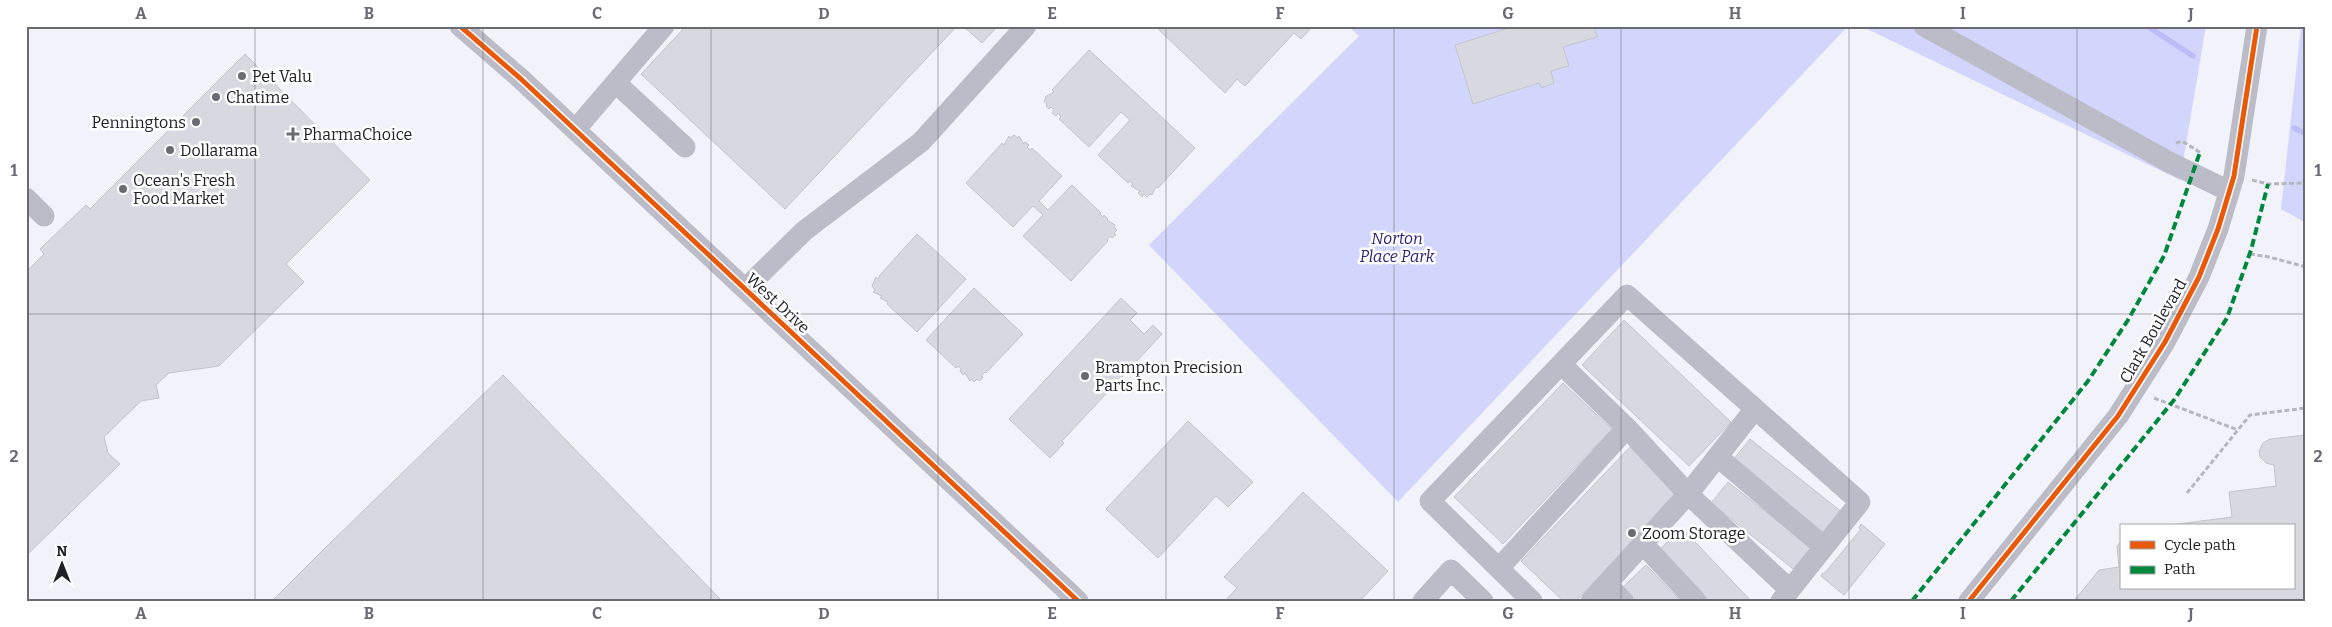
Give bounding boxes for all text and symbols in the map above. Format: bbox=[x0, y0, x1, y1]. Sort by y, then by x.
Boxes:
text: A bbox=[135, 4, 147, 23]
text: B bbox=[364, 4, 374, 23]
text: C bbox=[592, 4, 602, 23]
text: D bbox=[818, 4, 830, 23]
text: E bbox=[1047, 4, 1057, 23]
text: F bbox=[1276, 4, 1285, 23]
text: G bbox=[1502, 4, 1514, 23]
text: H bbox=[1729, 4, 1742, 23]
text: I bbox=[1960, 4, 1966, 23]
text: J bbox=[2187, 4, 2194, 23]
place label: Pet Valu bbox=[252, 67, 312, 86]
marker: Pet Valu bbox=[236, 70, 248, 82]
place label: Chatime bbox=[226, 88, 289, 107]
marker: Chatime bbox=[210, 91, 222, 103]
place label: Penningtons bbox=[91, 113, 186, 132]
marker: Penningtons bbox=[190, 116, 202, 128]
place label: PharmaChoice bbox=[303, 125, 412, 144]
marker: PharmaChoice bbox=[287, 128, 299, 140]
place label: Dollarama bbox=[180, 141, 258, 160]
marker: Dollarama bbox=[164, 144, 176, 156]
text: 1 bbox=[11, 161, 18, 180]
text: 1 bbox=[2315, 161, 2322, 180]
place label: Ocean's Fresh Food Market bbox=[133, 171, 235, 208]
marker: Ocean's Fresh Food Market bbox=[117, 183, 129, 195]
park label: Norton Place Park bbox=[1360, 229, 1435, 266]
street label: West Drive bbox=[742, 269, 814, 337]
street label: Clark Boulevard bbox=[2115, 275, 2191, 387]
place label: Brampton Precision Parts Inc. bbox=[1095, 358, 1243, 395]
marker: Brampton Precision Parts Inc. bbox=[1079, 370, 1091, 382]
text: 2 bbox=[9, 447, 19, 466]
text: 2 bbox=[2313, 447, 2323, 466]
place label: Zoom Storage bbox=[1642, 524, 1746, 543]
legend bbox=[2120, 524, 2294, 590]
marker: Zoom Storage bbox=[1626, 527, 1638, 539]
text: Cycle path bbox=[2164, 536, 2236, 554]
north arrow bbox=[38, 540, 88, 590]
text: N bbox=[57, 543, 68, 560]
text: Path bbox=[2164, 560, 2196, 578]
text: A bbox=[135, 604, 147, 623]
text: B bbox=[364, 604, 374, 623]
text: C bbox=[592, 604, 602, 623]
text: D bbox=[818, 604, 830, 623]
text: E bbox=[1047, 604, 1057, 623]
text: F bbox=[1276, 604, 1285, 623]
text: G bbox=[1502, 604, 1514, 623]
text: H bbox=[1729, 604, 1742, 623]
text: I bbox=[1960, 604, 1966, 623]
text: J bbox=[2187, 604, 2194, 623]

